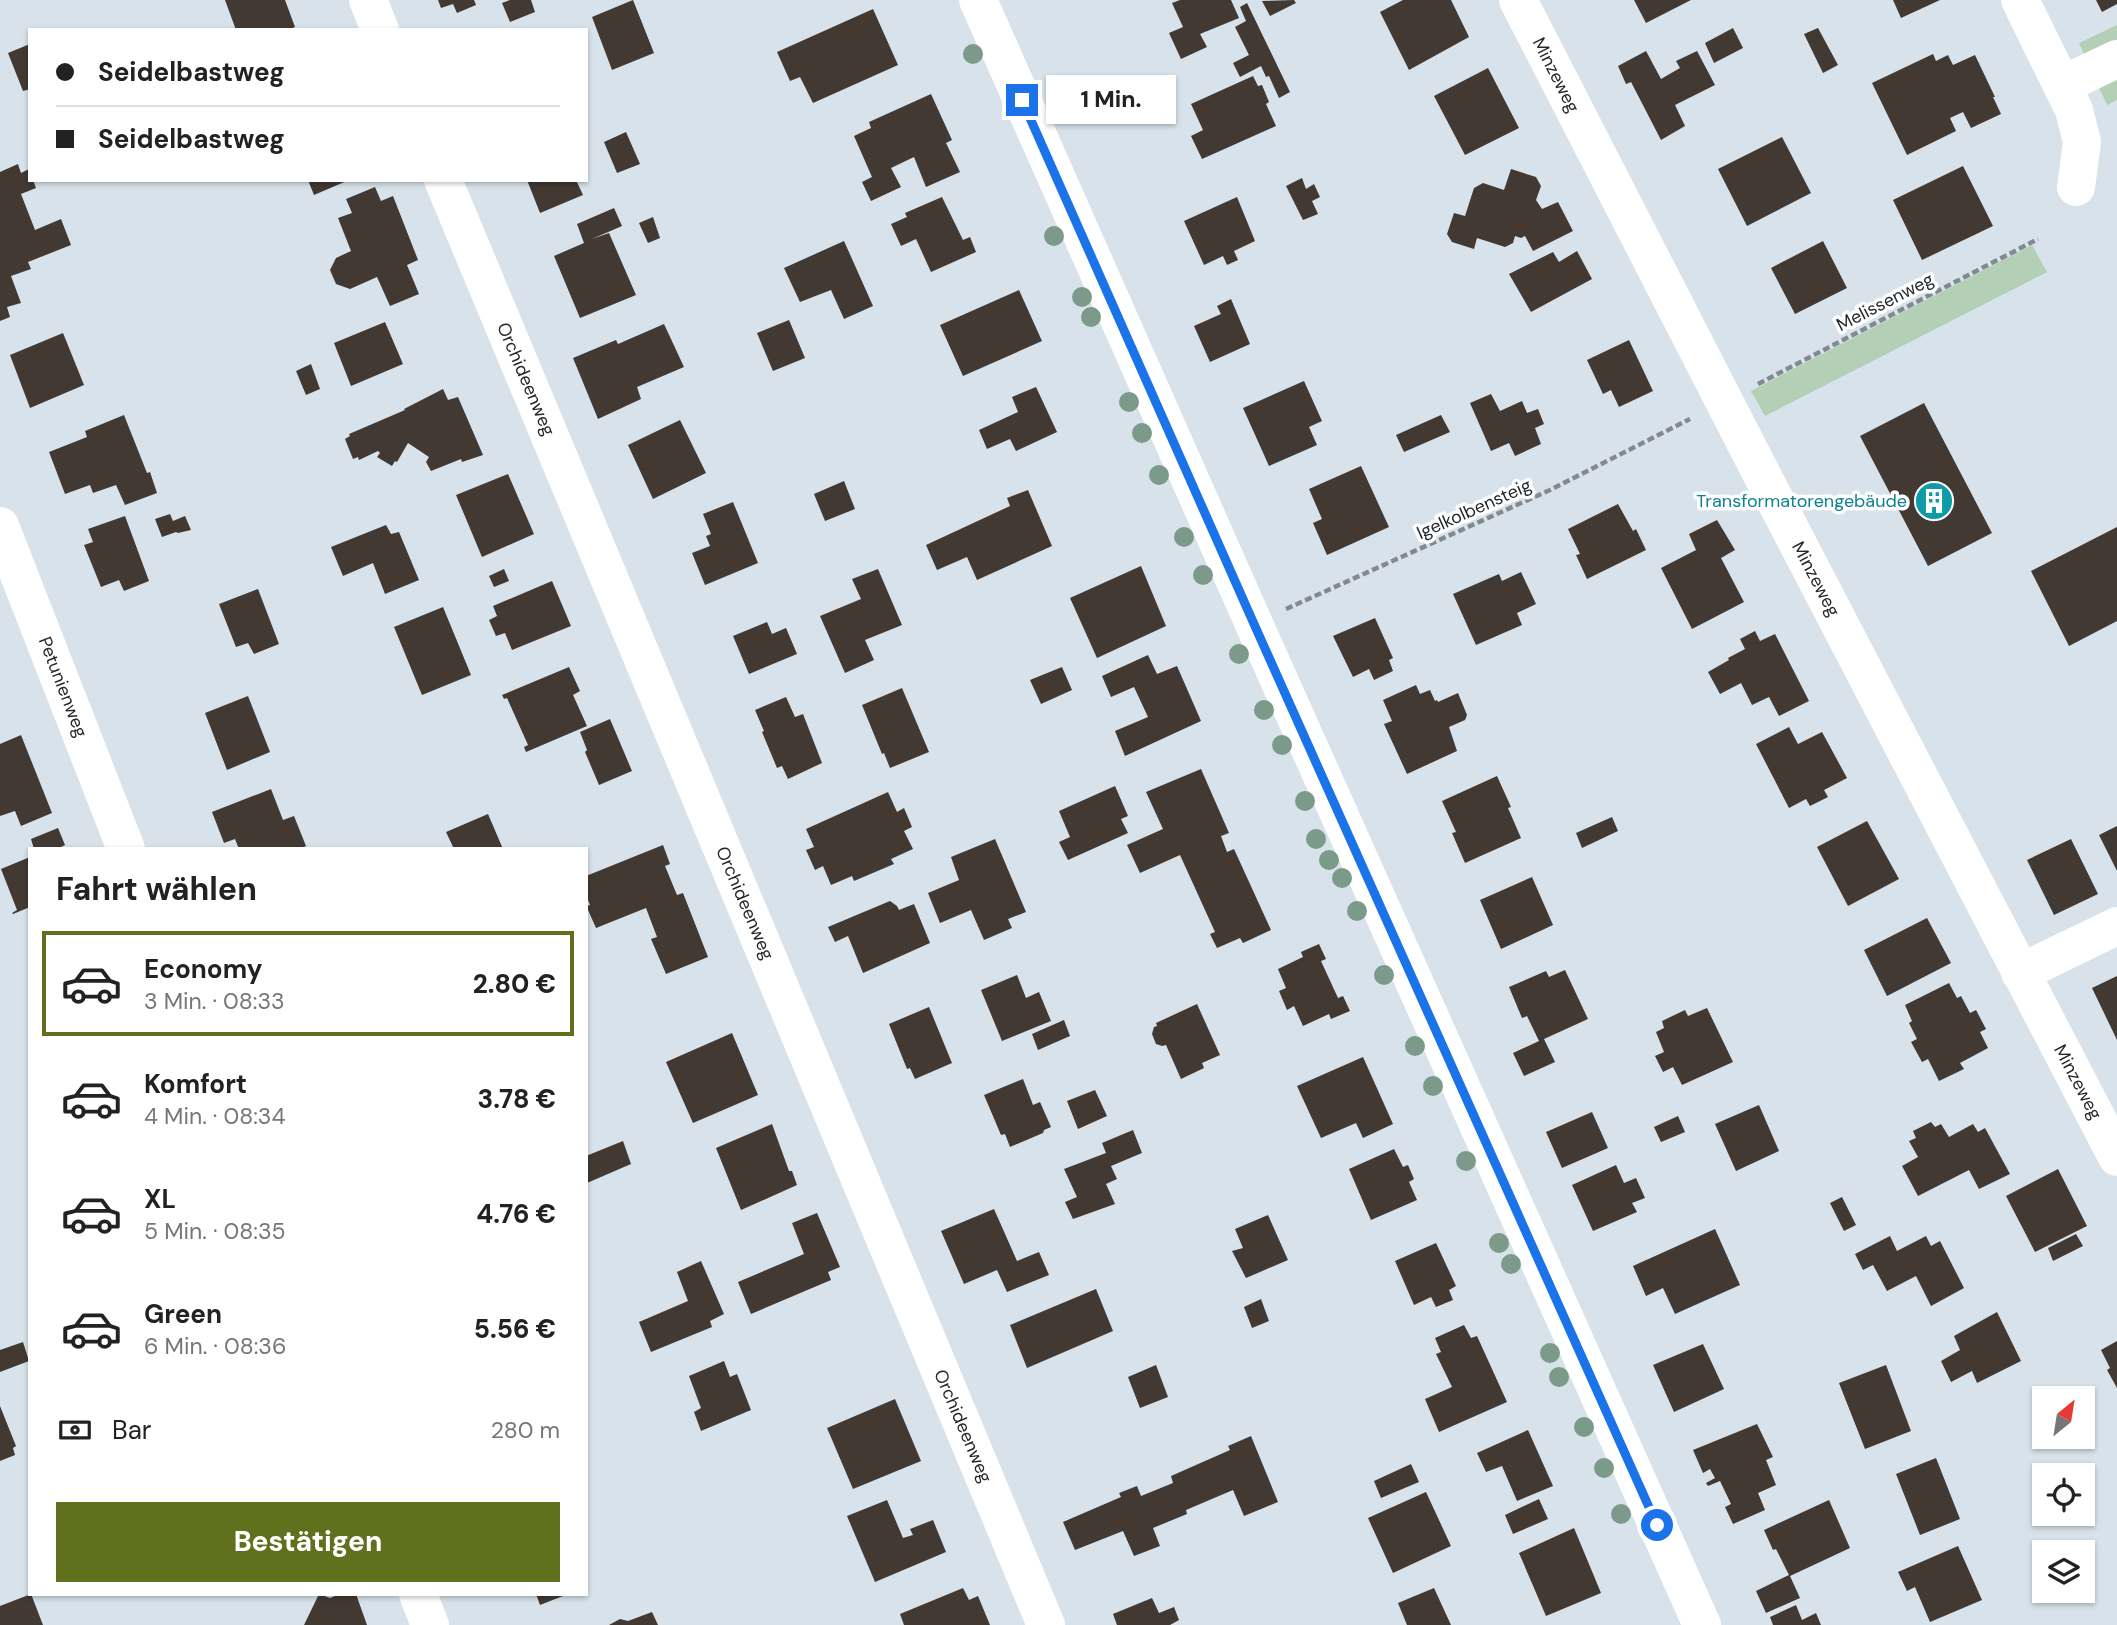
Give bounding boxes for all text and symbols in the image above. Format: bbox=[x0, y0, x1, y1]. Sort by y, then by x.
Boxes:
street label: Minzeweg bbox=[1527, 33, 1585, 117]
text: Seidelbastweg bbox=[98, 55, 285, 89]
callout: 1 Min. bbox=[1046, 76, 1176, 124]
route end bbox=[1006, 84, 1038, 116]
text: 1 Min. bbox=[1081, 84, 1141, 114]
text: Seidelbastweg bbox=[98, 122, 285, 156]
street label: Melissenweg bbox=[1832, 267, 1938, 337]
street label: Orchideenweg bbox=[491, 319, 561, 439]
street label: Igelkolbensteig bbox=[1413, 473, 1535, 545]
building icon: Transformatorengebäude bbox=[1913, 480, 1955, 522]
place label: Transformatorengebäude bbox=[1696, 489, 1907, 513]
street label: Minzeweg bbox=[1786, 537, 1846, 621]
street label: Petunienweg bbox=[33, 633, 93, 741]
street label: Orchideenweg bbox=[710, 843, 780, 963]
text: Fahrt wählen bbox=[56, 868, 257, 910]
icon: car bbox=[60, 952, 123, 1015]
text: Economy bbox=[144, 952, 262, 986]
text: 2.80 € bbox=[473, 967, 556, 1001]
text: 3 Min. · 08:33 bbox=[144, 986, 285, 1016]
street label: Minzeweg bbox=[2048, 1040, 2108, 1124]
icon: car bbox=[60, 1067, 123, 1130]
text: Komfort bbox=[144, 1067, 247, 1101]
text: 3.78 € bbox=[477, 1082, 556, 1116]
text: 4 Min. · 08:34 bbox=[144, 1101, 285, 1131]
icon: car bbox=[60, 1182, 123, 1245]
text: XL bbox=[144, 1182, 176, 1216]
text: 4.76 € bbox=[476, 1197, 556, 1231]
text: 5 Min. · 08:35 bbox=[144, 1216, 286, 1246]
icon: car bbox=[60, 1297, 123, 1360]
text: Green bbox=[144, 1297, 222, 1331]
text: 5.56 € bbox=[474, 1312, 556, 1346]
text: 6 Min. · 08:36 bbox=[144, 1331, 286, 1361]
street label: Orchideenweg bbox=[928, 1366, 998, 1486]
north arrow bbox=[2032, 1386, 2095, 1449]
map controls bbox=[2032, 1386, 2095, 1603]
icon: cash bbox=[56, 1411, 94, 1449]
text: Bar bbox=[112, 1413, 151, 1447]
text: 280 m bbox=[491, 1415, 560, 1445]
button: locate bbox=[2032, 1463, 2095, 1526]
button: Bestätigen bbox=[56, 1502, 560, 1582]
route start bbox=[1641, 1509, 1673, 1541]
button: layers bbox=[2032, 1540, 2095, 1603]

